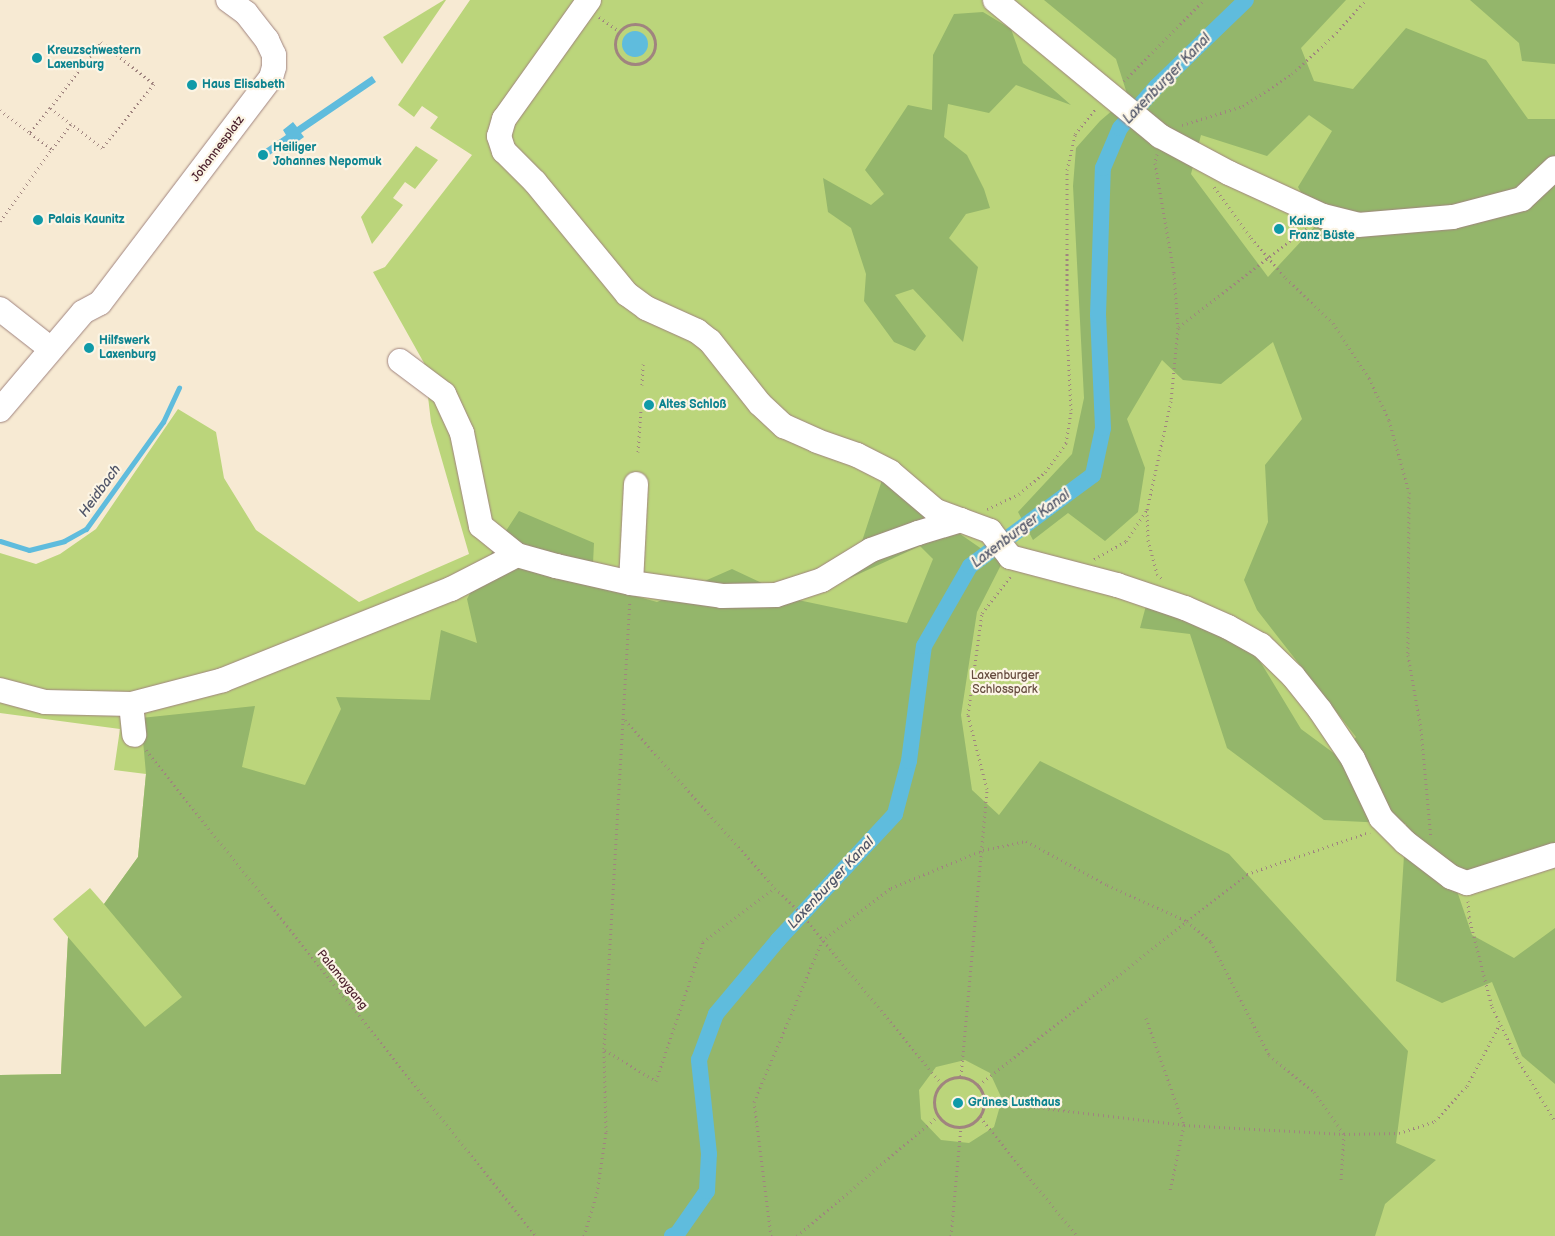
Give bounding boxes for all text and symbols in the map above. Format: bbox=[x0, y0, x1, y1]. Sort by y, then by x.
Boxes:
water label: Laxenburger Kanal bbox=[1120, 30, 1214, 128]
place label: Kreuzschwestern Laxenburg bbox=[47, 44, 141, 72]
marker: Kreuzschwestern Laxenburg bbox=[31, 52, 43, 64]
place label: Haus Elisabeth bbox=[202, 78, 285, 92]
marker: Haus Elisabeth bbox=[186, 79, 198, 91]
street label: Johannesplatz bbox=[189, 113, 247, 185]
place label: Heiliger Johannes Nepomuk bbox=[273, 141, 382, 169]
marker: Heiliger Johannes Nepomuk bbox=[257, 149, 269, 161]
place label: Palais Kaunitz bbox=[48, 213, 125, 227]
marker: Palais Kaunitz bbox=[32, 214, 44, 226]
place label: Kaiser Franz Büste bbox=[1289, 215, 1355, 243]
marker: Kaiser Franz Büste bbox=[1273, 223, 1285, 235]
place label: Hilfswerk Laxenburg bbox=[99, 334, 156, 362]
marker: Hilfswerk Laxenburg bbox=[83, 342, 95, 354]
place label: Altes Schloß bbox=[659, 398, 727, 412]
marker: Altes Schloß bbox=[643, 399, 655, 411]
water label: Heidbach bbox=[75, 462, 125, 520]
water label: Laxenburger Kanal bbox=[968, 487, 1074, 571]
park label: Laxenburger Schlosspark bbox=[971, 669, 1039, 697]
water label: Laxenburger Kanal bbox=[784, 834, 878, 932]
street label: Palamaygang bbox=[314, 947, 370, 1013]
place label: Grünes Lusthaus bbox=[968, 1096, 1060, 1110]
marker: Grünes Lusthaus bbox=[952, 1097, 964, 1109]

